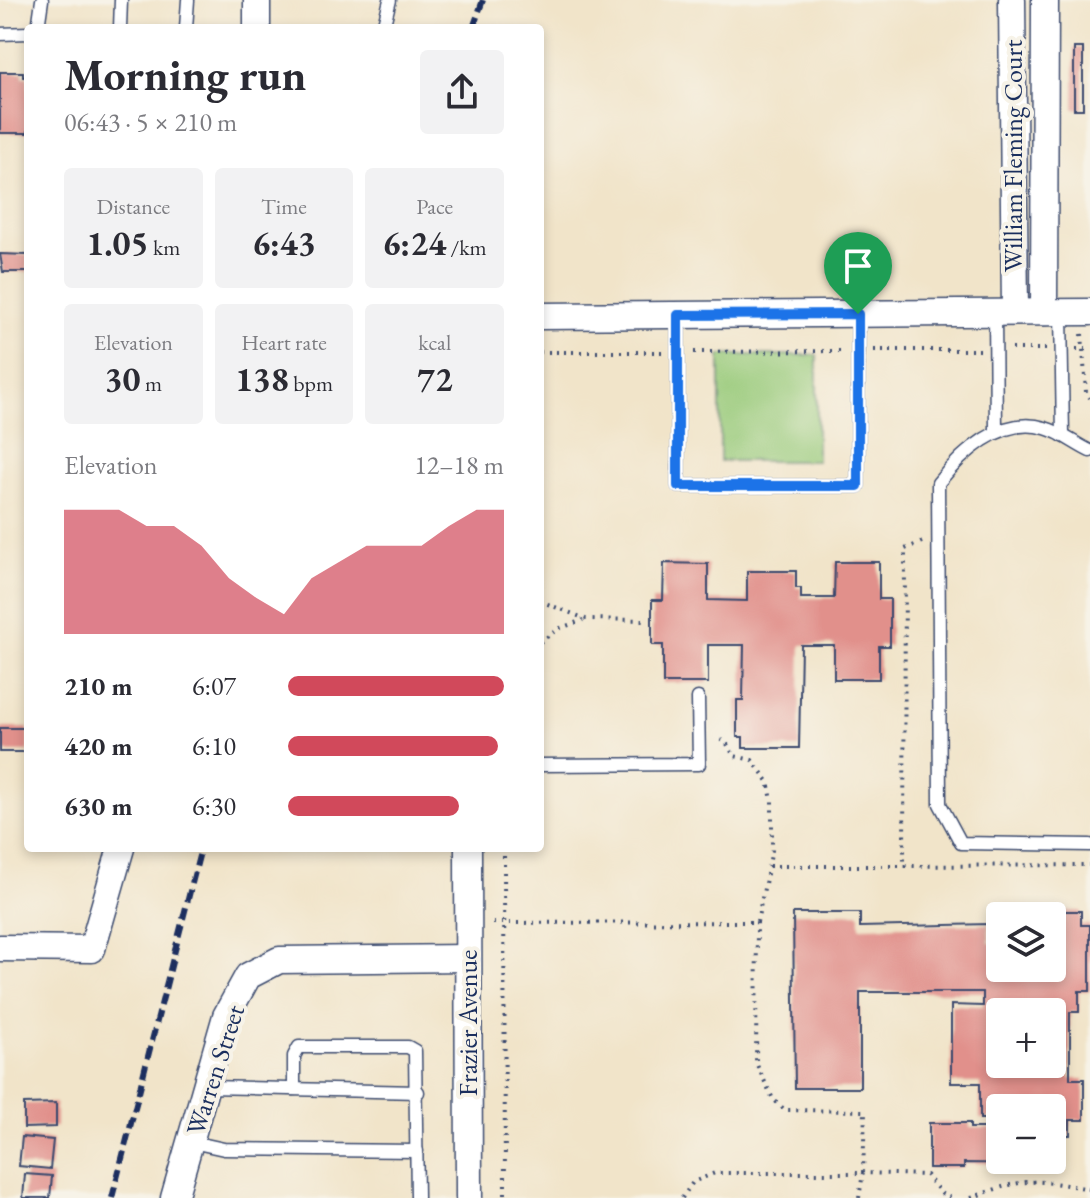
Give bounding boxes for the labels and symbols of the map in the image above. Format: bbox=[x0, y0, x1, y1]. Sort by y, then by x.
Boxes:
street label: William Fleming Court bbox=[996, 40, 1030, 272]
pin bbox=[824, 232, 892, 314]
street label: Frazier Avenue bbox=[451, 950, 485, 1096]
street label: Warren Street bbox=[178, 1000, 252, 1140]

